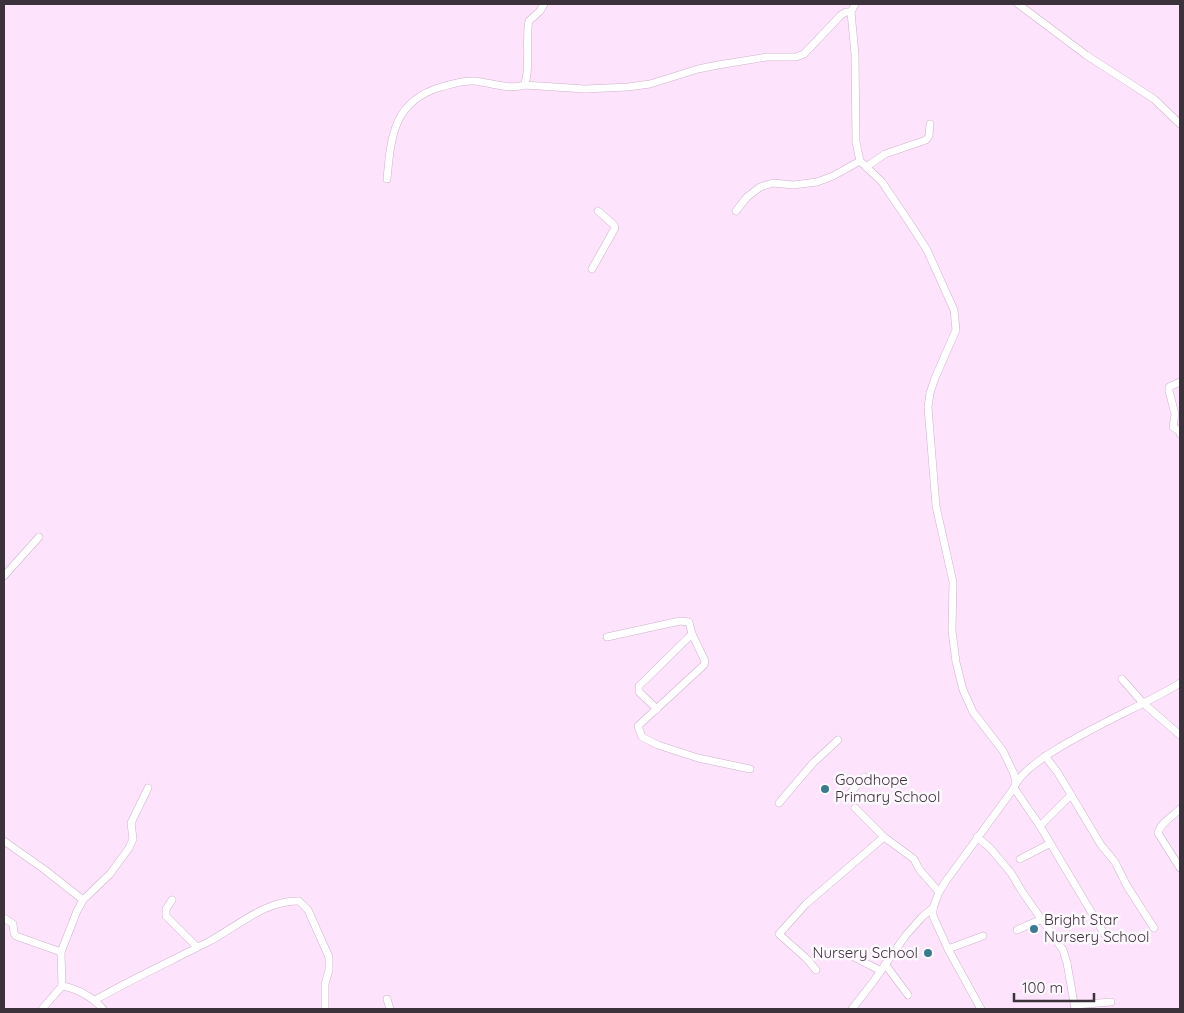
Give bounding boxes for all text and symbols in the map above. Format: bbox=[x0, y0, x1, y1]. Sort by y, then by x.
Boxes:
place label: Goodhope Primary School bbox=[835, 770, 940, 806]
marker: Goodhope Primary School bbox=[819, 783, 831, 795]
place label: Bright Star Nursery School bbox=[1044, 910, 1149, 946]
marker: Bright Star Nursery School bbox=[1028, 923, 1040, 935]
place label: Nursery School bbox=[813, 943, 918, 962]
marker: Nursery School bbox=[922, 947, 934, 959]
scale bar bbox=[1014, 970, 1094, 1002]
text: 100 m bbox=[1022, 978, 1063, 997]

